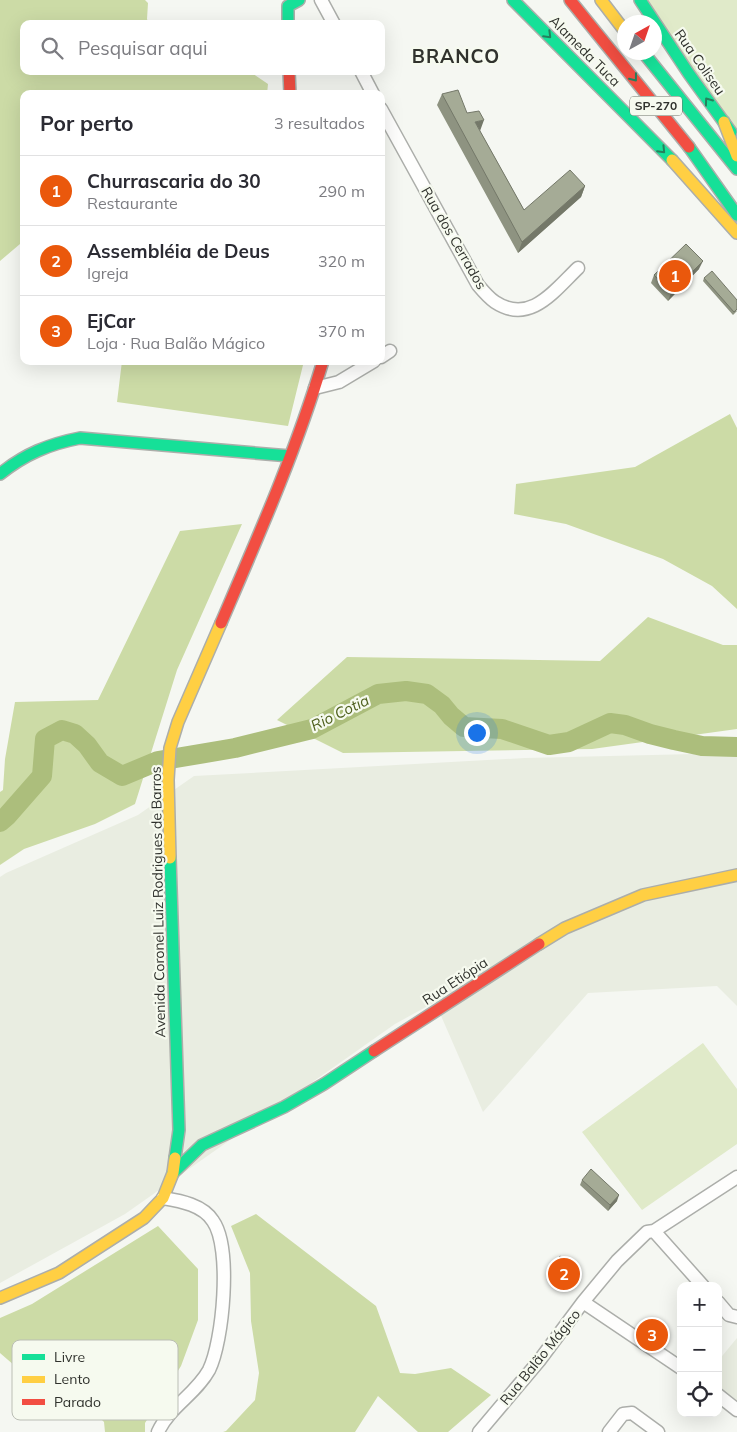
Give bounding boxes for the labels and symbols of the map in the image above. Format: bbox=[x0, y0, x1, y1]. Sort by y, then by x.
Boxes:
street label: Alameda Tuca bbox=[546, 12, 624, 90]
north arrow bbox=[617, 15, 662, 60]
street label: Rua Coliseu bbox=[671, 26, 729, 98]
one-way arrow bbox=[542, 29, 551, 38]
district label: BRANCO bbox=[412, 44, 500, 68]
one-way arrow bbox=[628, 72, 637, 82]
road number: SP-270 bbox=[630, 96, 682, 115]
one-way arrow bbox=[706, 98, 714, 107]
one-way arrow bbox=[656, 144, 665, 153]
street label: Rua dos Cerrados bbox=[417, 184, 491, 292]
pin: 1 bbox=[659, 257, 691, 295]
water label: Rio Cotia bbox=[308, 690, 372, 735]
your location bbox=[464, 720, 490, 746]
street label: Avenida Coronel Luiz Rodrigues de Barros bbox=[147, 766, 169, 1038]
street label: Rua Etiópia bbox=[419, 953, 491, 1009]
pin: 2 bbox=[548, 1255, 580, 1293]
street label: Rua Balão Mágico bbox=[496, 1305, 584, 1409]
pin: 3 bbox=[636, 1316, 668, 1354]
legend bbox=[12, 1340, 178, 1420]
text: Livre bbox=[54, 1348, 85, 1366]
text: Lento bbox=[54, 1370, 90, 1388]
text: Parado bbox=[54, 1393, 101, 1411]

